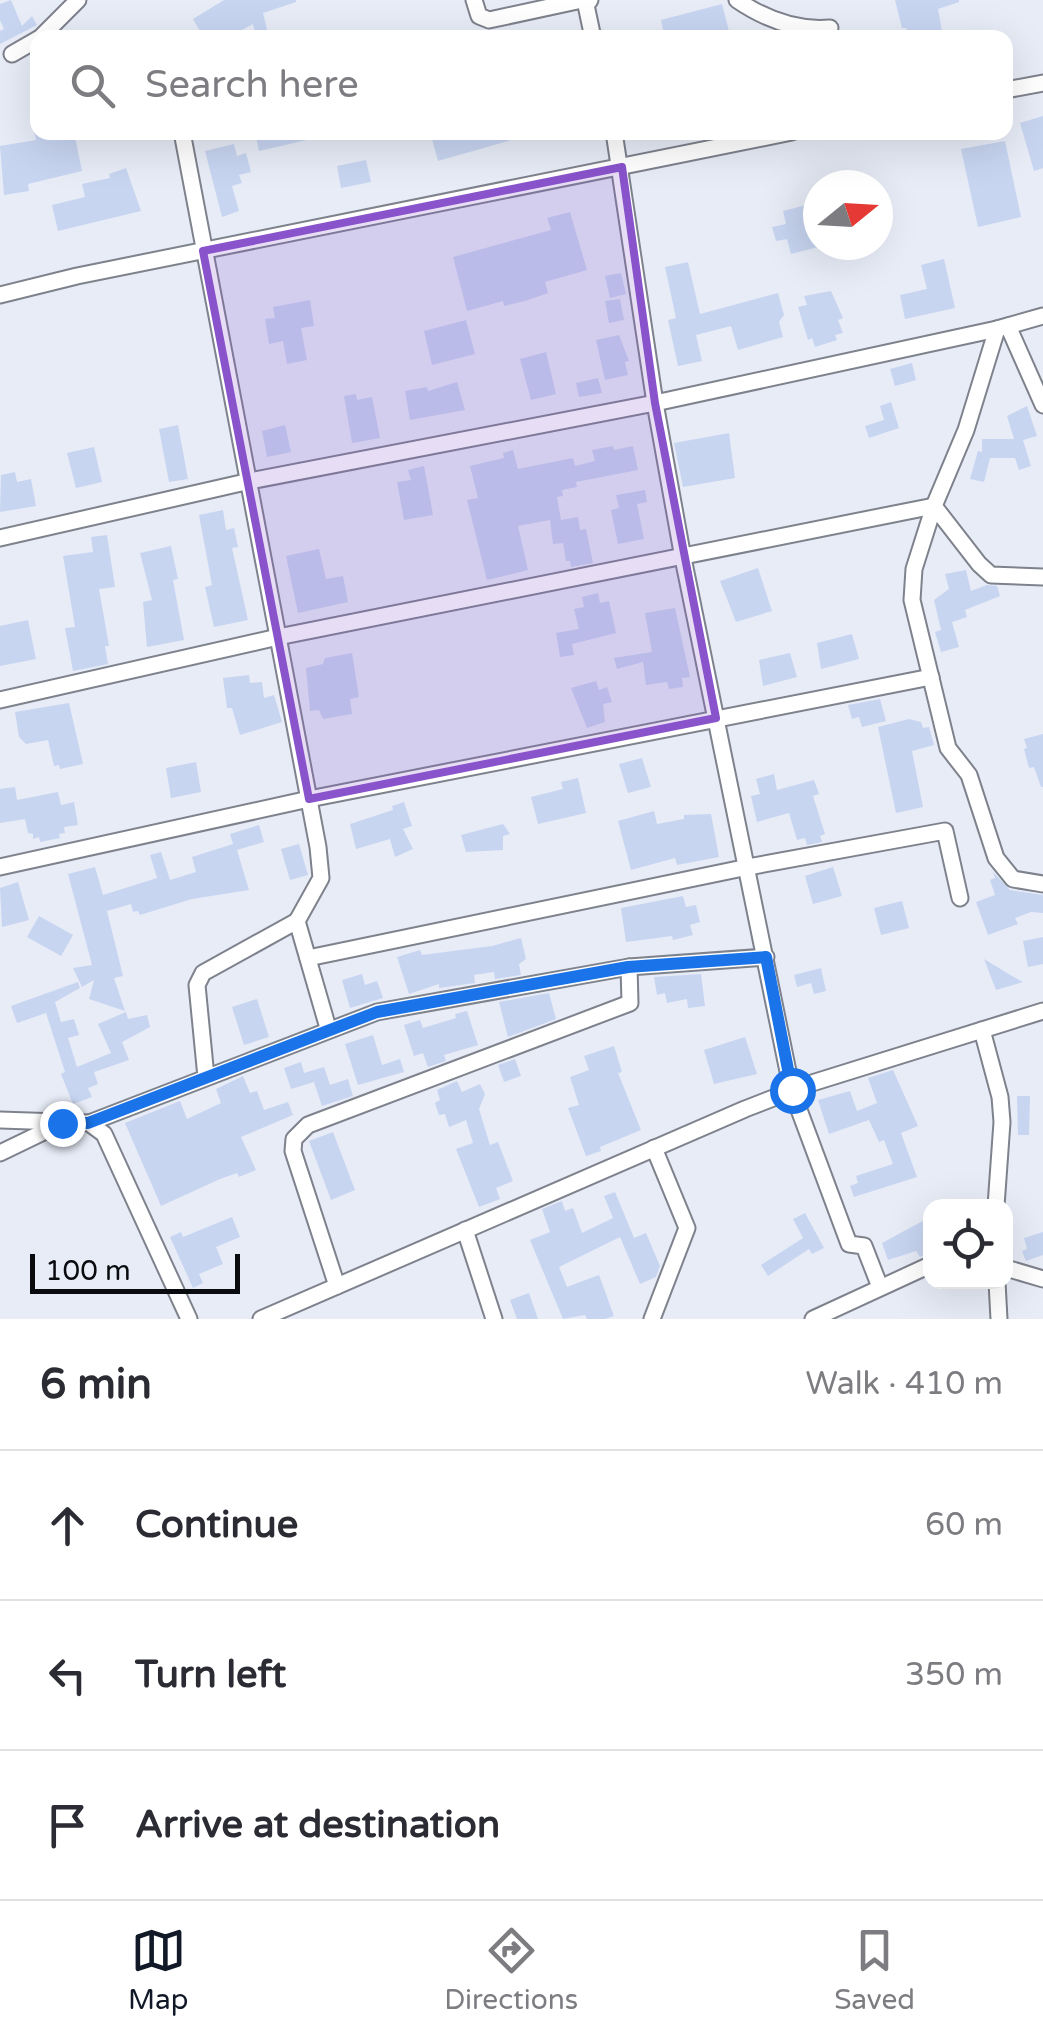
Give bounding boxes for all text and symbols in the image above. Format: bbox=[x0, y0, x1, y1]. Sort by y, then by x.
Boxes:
search box bbox=[30, 30, 1013, 140]
icon: search bbox=[65, 58, 120, 113]
text: Search here bbox=[145, 62, 359, 108]
north arrow bbox=[803, 170, 893, 260]
route start bbox=[770, 1068, 816, 1114]
route end bbox=[40, 1101, 86, 1147]
map controls bbox=[923, 1199, 1013, 1289]
button: locate bbox=[923, 1199, 1013, 1289]
scale bar bbox=[30, 1249, 240, 1294]
text: 100 m bbox=[45, 1254, 131, 1288]
text: 6 min bbox=[40, 1359, 152, 1410]
text: Walk · 410 m bbox=[806, 1365, 1003, 1403]
icon: ahead bbox=[40, 1498, 95, 1553]
text: Continue bbox=[135, 1502, 298, 1548]
text: 60 m bbox=[925, 1506, 1003, 1544]
icon: left bbox=[40, 1648, 95, 1703]
text: Turn left bbox=[135, 1652, 286, 1698]
text: 350 m bbox=[905, 1656, 1003, 1694]
icon: arrive bbox=[40, 1798, 95, 1853]
text: Arrive at destination bbox=[135, 1802, 500, 1848]
tab: Map bbox=[128, 1923, 188, 2017]
tab: Directions bbox=[444, 1923, 578, 2017]
tab: Saved bbox=[834, 1923, 915, 2017]

